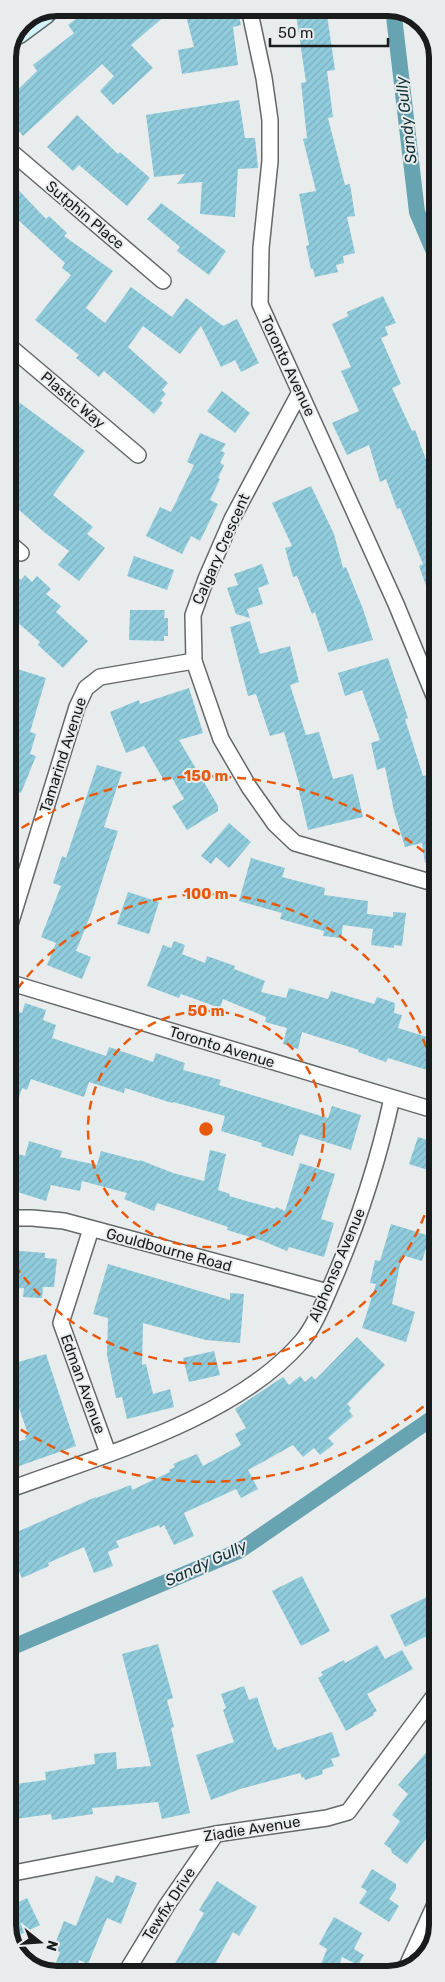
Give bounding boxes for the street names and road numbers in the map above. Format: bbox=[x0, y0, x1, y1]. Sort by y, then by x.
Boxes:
street label: Sutphin Place bbox=[42, 177, 128, 253]
street label: Toronto Avenue bbox=[257, 313, 319, 419]
street label: Plastic Way bbox=[37, 368, 109, 432]
street label: Calgary Crescent bbox=[188, 491, 254, 607]
street label: Tamarind Avenue bbox=[36, 695, 90, 815]
street label: Toronto Avenue bbox=[167, 1022, 277, 1072]
street label: Alphonso Avenue bbox=[305, 1206, 369, 1324]
street label: Gouldbourne Road bbox=[104, 1225, 234, 1275]
street label: Edman Avenue bbox=[57, 1332, 109, 1436]
street label: Ziadie Avenue bbox=[202, 1812, 302, 1846]
street label: Tewfix Drive bbox=[139, 1864, 199, 1944]

